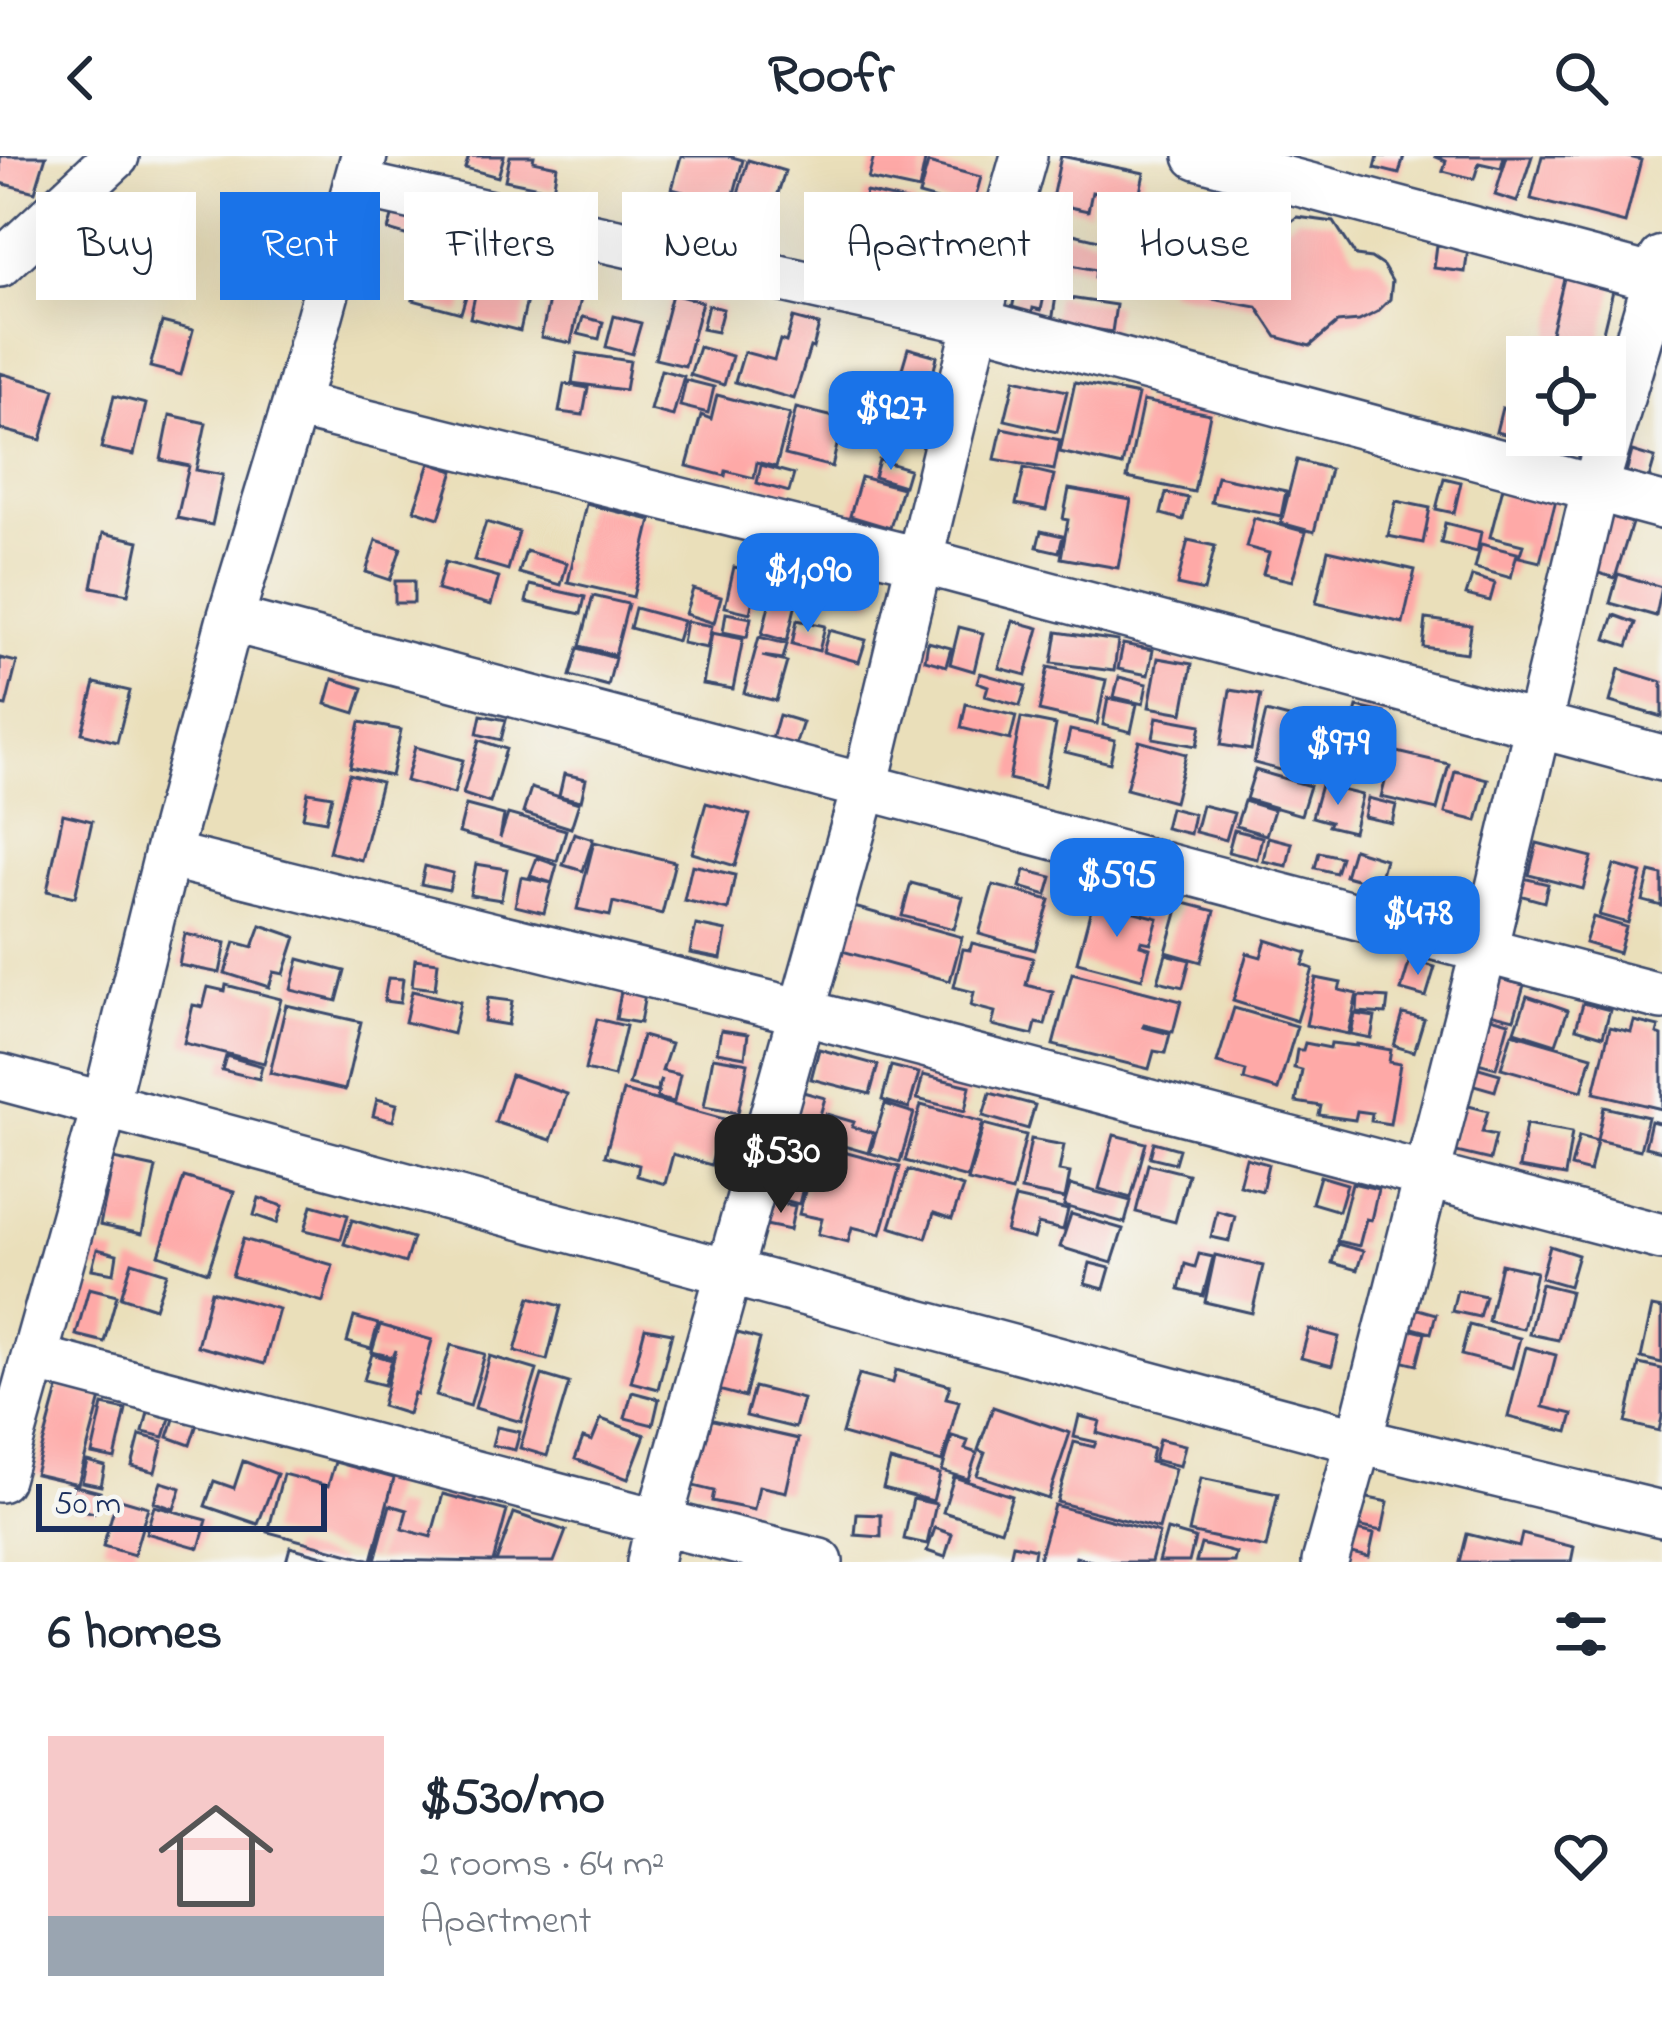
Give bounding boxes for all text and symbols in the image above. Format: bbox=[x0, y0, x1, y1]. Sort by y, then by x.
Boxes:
text: Roofr bbox=[768, 39, 894, 117]
icon: back bbox=[48, 45, 114, 111]
icon: search bbox=[1548, 45, 1614, 111]
chip: Buy bbox=[36, 192, 196, 300]
chip: Rent bbox=[220, 192, 380, 300]
chip: Filters bbox=[404, 192, 598, 300]
chip: New bbox=[622, 192, 780, 300]
chip: Apartment bbox=[804, 192, 1073, 300]
chip: House bbox=[1097, 192, 1291, 300]
map controls bbox=[1506, 336, 1626, 456]
button: locate bbox=[1506, 336, 1626, 456]
pin: $927 bbox=[820, 371, 962, 473]
text: $927 bbox=[856, 381, 926, 438]
pin: $1,090 bbox=[710, 533, 906, 635]
text: $1,090 bbox=[764, 543, 852, 600]
pin: $979 bbox=[1267, 706, 1409, 808]
text: $979 bbox=[1306, 716, 1370, 773]
pin: $595 bbox=[1046, 838, 1188, 940]
text: $595 bbox=[1077, 848, 1157, 905]
pin: $478 bbox=[1347, 876, 1489, 978]
text: $478 bbox=[1383, 886, 1453, 943]
pin: $530 bbox=[710, 1114, 852, 1216]
text: $530 bbox=[742, 1124, 820, 1181]
scale bar bbox=[36, 1478, 327, 1531]
text: 50 m bbox=[54, 1481, 121, 1529]
text: 6 homes bbox=[48, 1597, 222, 1672]
icon: filters bbox=[1548, 1601, 1614, 1667]
text: $530/mo bbox=[420, 1762, 605, 1837]
icon: home bbox=[144, 1784, 288, 1928]
icon: heart bbox=[1548, 1823, 1614, 1889]
text: 2 rooms · 64 m² bbox=[420, 1837, 665, 1894]
text: Apartment bbox=[420, 1894, 592, 1951]

